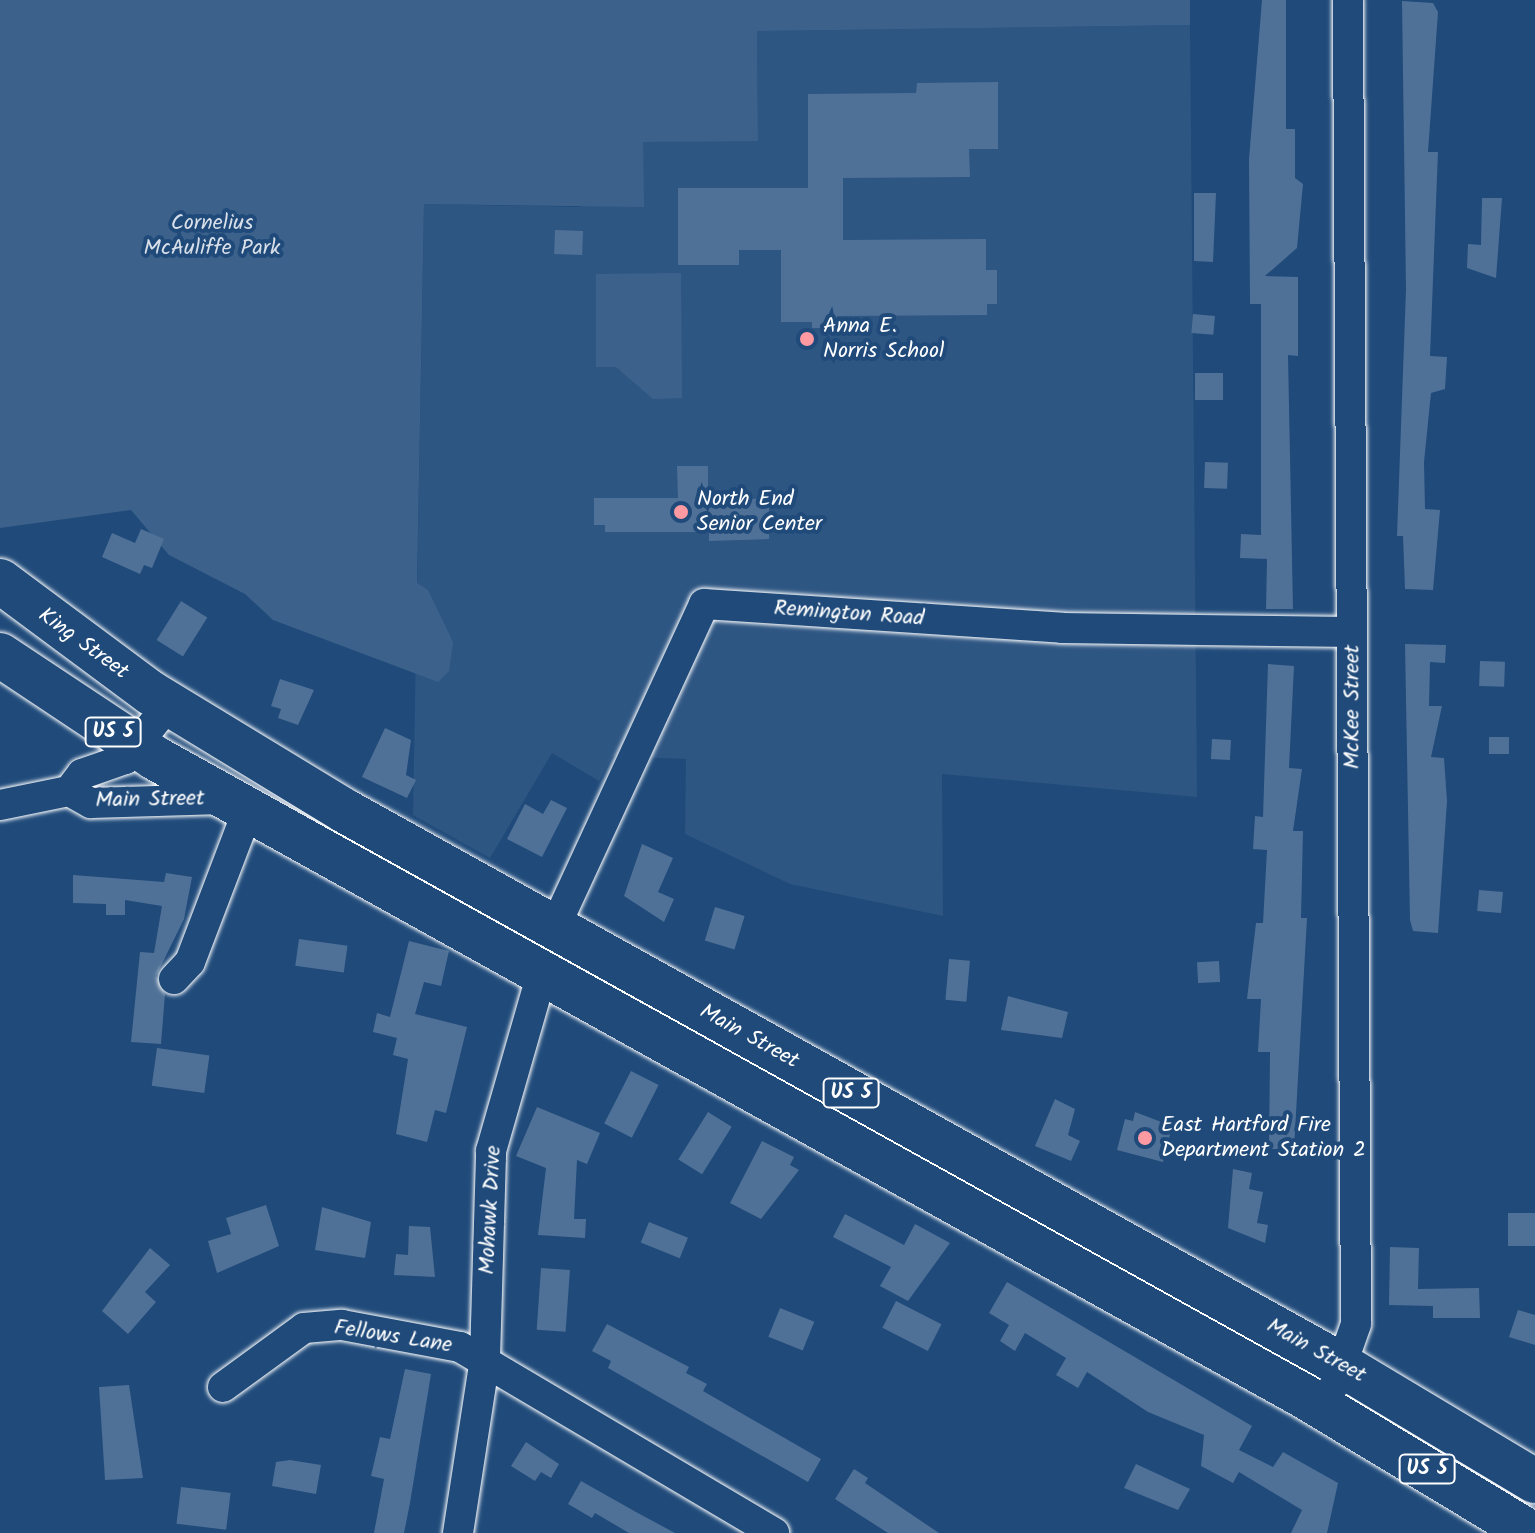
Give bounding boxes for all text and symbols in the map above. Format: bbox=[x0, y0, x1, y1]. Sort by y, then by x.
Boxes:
park label: Cornelius McAuliffe Park bbox=[144, 210, 280, 262]
place label: Anna E. Norris School bbox=[823, 313, 944, 364]
marker: Anna E. Norris School bbox=[798, 330, 816, 348]
place label: North End Senior Center bbox=[697, 486, 822, 538]
marker: North End Senior Center bbox=[672, 503, 690, 521]
street label: Remington Road bbox=[773, 596, 925, 632]
street label: King Street bbox=[33, 602, 133, 686]
street label: McKee Street bbox=[1340, 645, 1366, 769]
road number: US 5 bbox=[83, 716, 143, 748]
street label: Main Street bbox=[95, 786, 205, 814]
street label: Main Street bbox=[695, 999, 803, 1075]
road number: US 5 bbox=[821, 1077, 881, 1109]
place label: East Hartford Fire Department Station 2 bbox=[1161, 1112, 1366, 1164]
marker: East Hartford Fire Department Station 2 bbox=[1136, 1129, 1154, 1147]
street label: Mohawk Drive bbox=[474, 1145, 508, 1275]
street label: Main Street bbox=[1262, 1313, 1370, 1389]
street label: Fellows Lane bbox=[332, 1315, 454, 1359]
road number: US 5 bbox=[1397, 1453, 1457, 1485]

